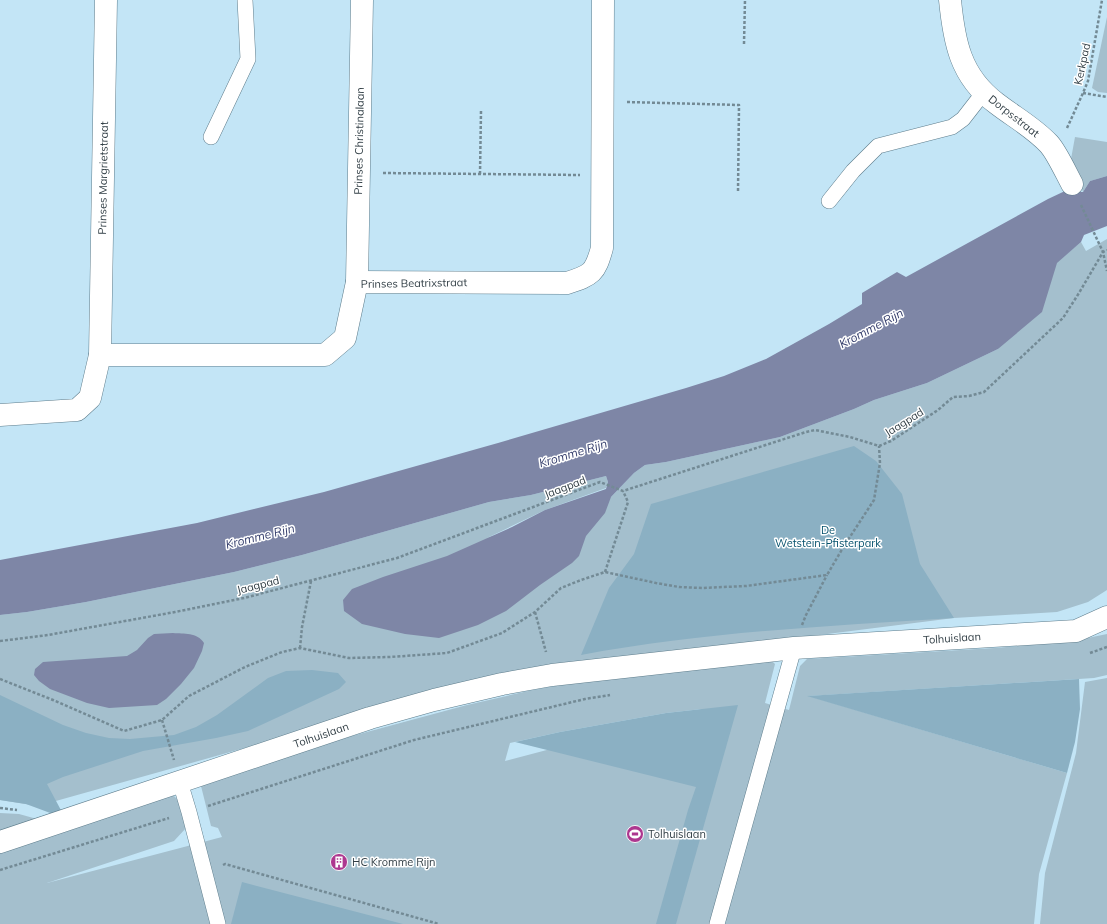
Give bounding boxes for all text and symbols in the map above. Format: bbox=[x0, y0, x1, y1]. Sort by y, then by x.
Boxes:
street label: Kerkpad bbox=[1071, 42, 1093, 86]
street label: Prinses Christinalaan bbox=[351, 87, 367, 195]
street label: Dorpsstraat bbox=[986, 92, 1042, 140]
street label: Prinses Margrietstraat bbox=[95, 121, 111, 235]
street label: Prinses Beatrixstraat bbox=[361, 275, 467, 291]
water label: Kromme Rijn bbox=[836, 305, 906, 351]
street label: Jaagpad bbox=[882, 405, 926, 439]
water label: Kromme Rijn bbox=[537, 436, 609, 470]
street label: Jaagpad bbox=[542, 473, 588, 501]
water label: Kromme Rijn bbox=[224, 520, 296, 552]
park label: De Wetstein-Pfisterpark bbox=[775, 523, 881, 550]
street label: Jaagpad bbox=[235, 573, 281, 597]
street label: Tolhuislaan bbox=[923, 629, 981, 647]
street label: Tolhuislaan bbox=[291, 719, 351, 751]
sports icon: Tolhuislaan bbox=[625, 824, 645, 844]
place label: Tolhuislaan bbox=[648, 827, 706, 841]
building icon: HC Kromme Rijn bbox=[329, 852, 349, 872]
place label: HC Kromme Rijn bbox=[352, 855, 435, 869]

